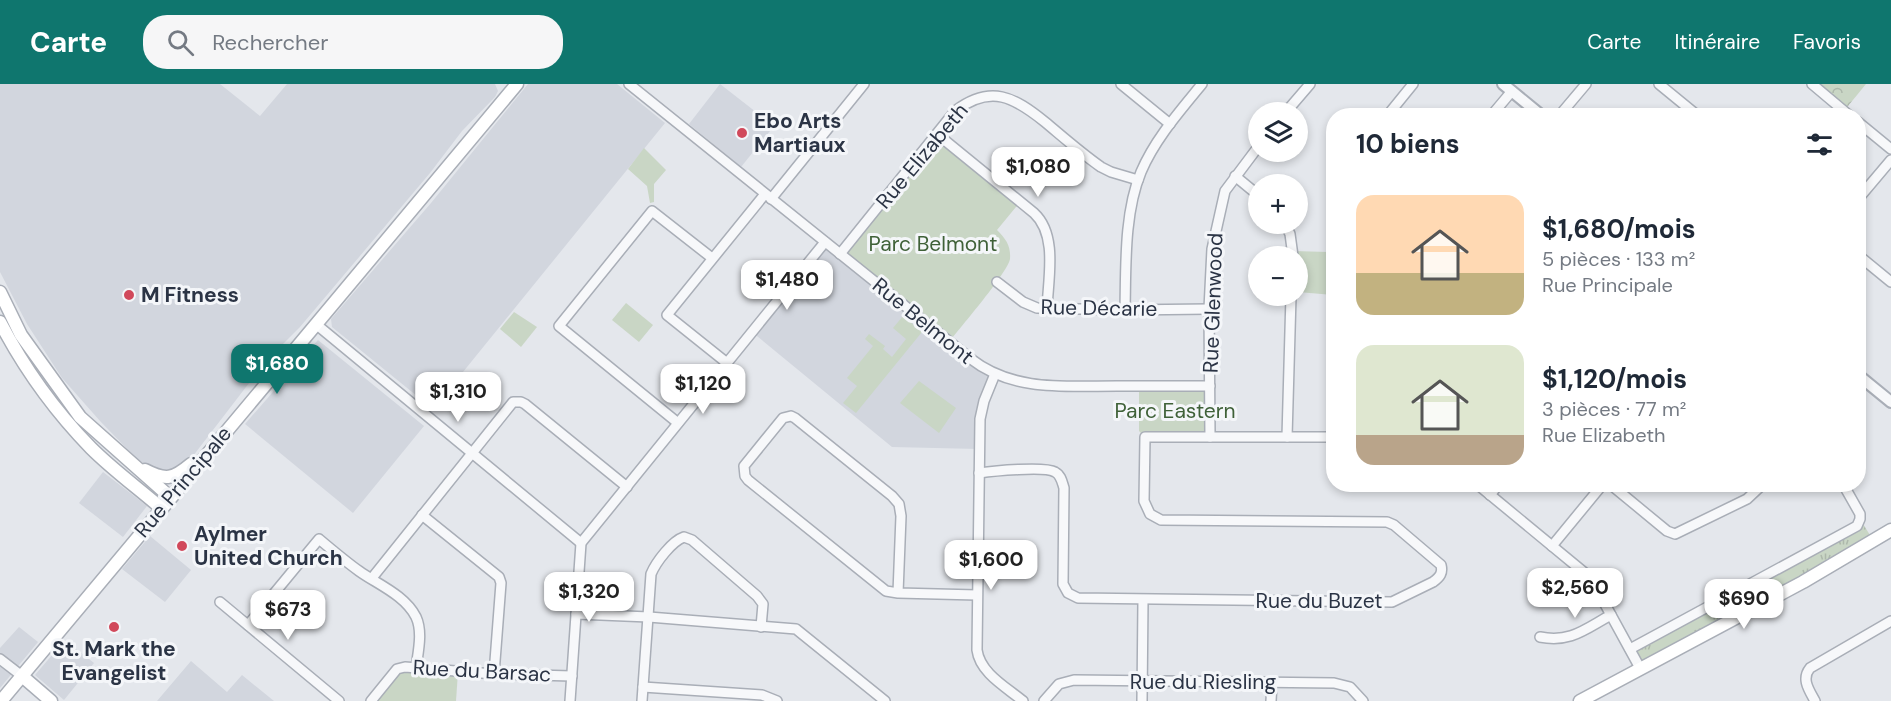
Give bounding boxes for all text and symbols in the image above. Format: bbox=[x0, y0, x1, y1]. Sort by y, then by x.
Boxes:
search box bbox=[143, 15, 563, 69]
text: Carte bbox=[30, 24, 107, 61]
icon: search bbox=[164, 26, 197, 59]
text: Rechercher bbox=[212, 28, 328, 57]
text: Carte bbox=[1587, 28, 1641, 56]
text: Itinéraire bbox=[1674, 28, 1760, 56]
text: Favoris bbox=[1793, 28, 1861, 56]
street label: Rue Elizabeth bbox=[870, 97, 974, 215]
map controls bbox=[1248, 102, 1308, 306]
button: layers bbox=[1248, 102, 1308, 162]
place label: Ebo Arts Martiaux bbox=[754, 107, 846, 159]
marker: Ebo Arts Martiaux bbox=[735, 126, 749, 140]
text: 10 biens bbox=[1356, 127, 1460, 161]
icon: filters bbox=[1803, 128, 1836, 161]
pin: $1,080 bbox=[989, 147, 1087, 198]
text: $1,080 bbox=[1005, 153, 1071, 179]
button: + bbox=[1248, 174, 1308, 234]
text: $1,680/mois bbox=[1542, 212, 1696, 246]
icon: home bbox=[1404, 219, 1476, 291]
park label: Parc Belmont bbox=[869, 230, 997, 258]
street label: Rue Glenwood bbox=[1197, 232, 1229, 374]
button: − bbox=[1248, 246, 1308, 306]
text: 5 pièces · 133 m² bbox=[1542, 246, 1695, 272]
pin: $1,480 bbox=[738, 260, 836, 311]
text: $1,480 bbox=[755, 266, 819, 292]
street label: Rue Belmont bbox=[866, 271, 980, 371]
text: Rue Principale bbox=[1542, 272, 1673, 298]
place label: M Fitness bbox=[141, 281, 239, 309]
marker: M Fitness bbox=[122, 288, 136, 302]
street label: Rue Décarie bbox=[1040, 293, 1158, 323]
pin: $1,680 bbox=[228, 344, 326, 395]
text: $1,680 bbox=[245, 350, 309, 376]
text: $1,120/mois bbox=[1542, 362, 1687, 396]
pin: $1,120 bbox=[654, 364, 752, 415]
icon: home bbox=[1404, 369, 1476, 441]
text: $1,120 bbox=[674, 370, 732, 396]
pin: $1,310 bbox=[409, 372, 507, 423]
text: $1,310 bbox=[429, 378, 487, 404]
text: 3 pièces · 77 m² bbox=[1542, 396, 1686, 422]
park label: Parc Eastern bbox=[1114, 397, 1236, 425]
street label: Rue Principale bbox=[128, 420, 238, 544]
text: Rue Elizabeth bbox=[1542, 422, 1666, 448]
place label: Aylmer United Church bbox=[194, 520, 343, 572]
marker: Aylmer United Church bbox=[175, 539, 189, 553]
pin: $1,600 bbox=[942, 540, 1040, 591]
text: $1,600 bbox=[958, 546, 1024, 572]
pin: $2,560 bbox=[1526, 568, 1624, 619]
pin: $1,320 bbox=[540, 572, 638, 623]
text: $2,560 bbox=[1541, 574, 1609, 600]
text: $1,320 bbox=[558, 578, 620, 604]
pin: $690 bbox=[1708, 579, 1780, 630]
text: $690 bbox=[1718, 585, 1770, 611]
street label: Rue du Buzet bbox=[1256, 587, 1382, 615]
pin: $673 bbox=[252, 590, 324, 641]
text: $673 bbox=[264, 596, 312, 622]
marker: St. Mark the Evangelist bbox=[107, 620, 121, 634]
place label: St. Mark the Evangelist bbox=[52, 635, 176, 687]
street label: Rue du Barsac bbox=[412, 653, 552, 689]
street label: Rue du Riesling bbox=[1130, 668, 1276, 696]

